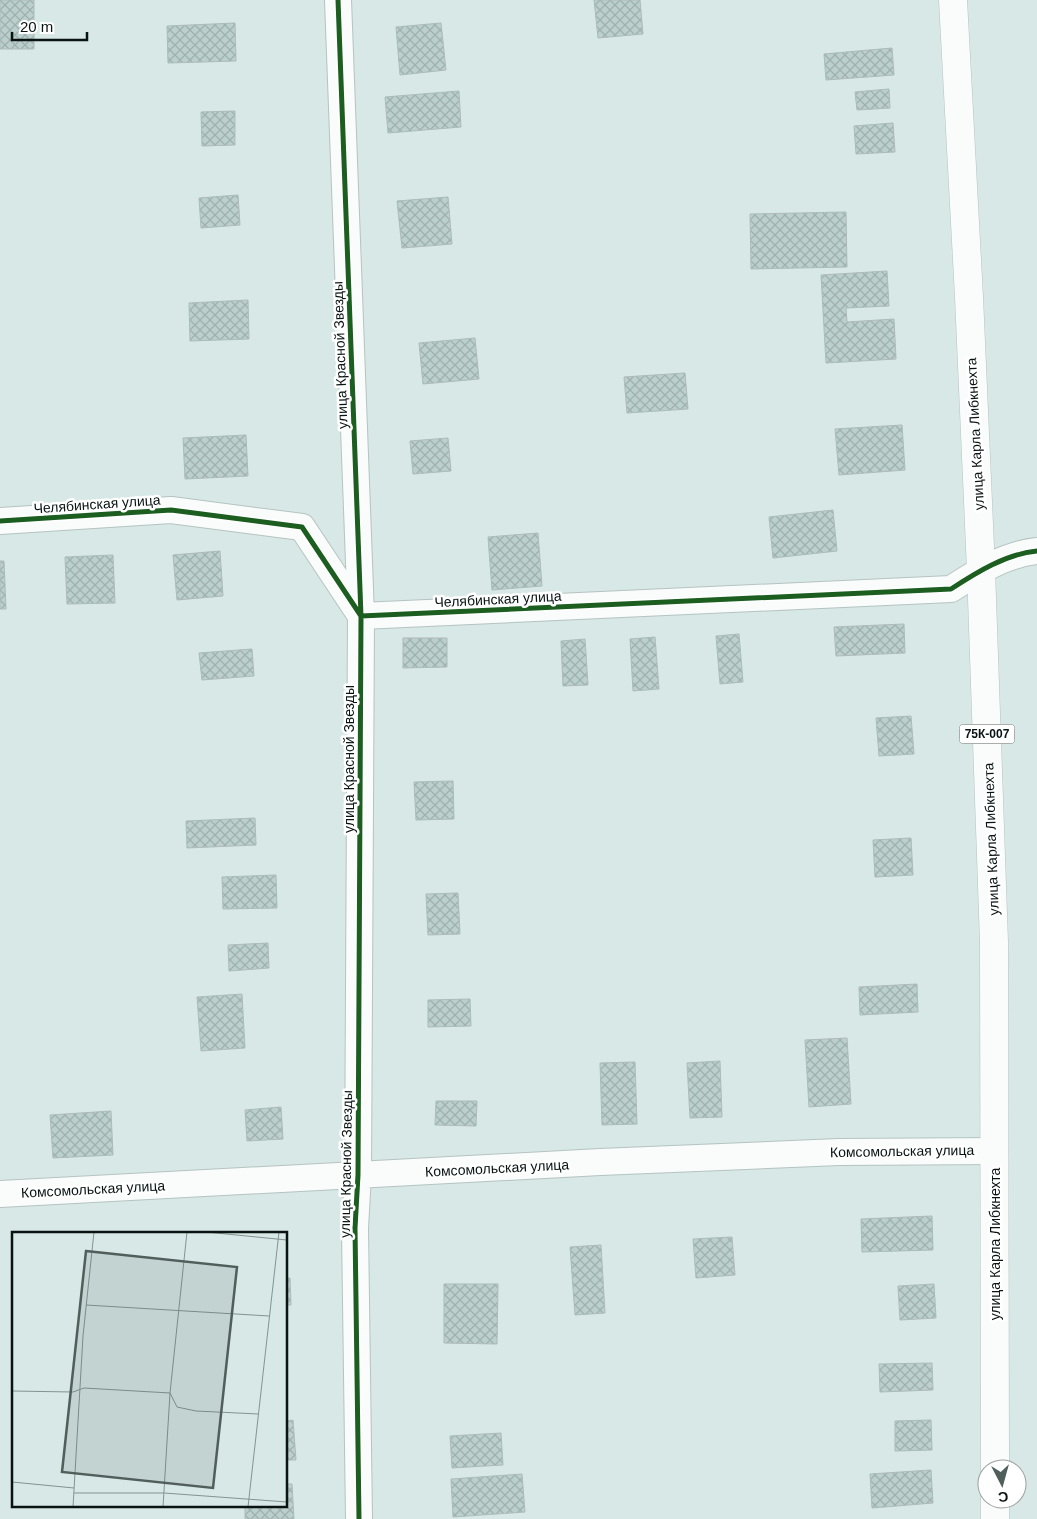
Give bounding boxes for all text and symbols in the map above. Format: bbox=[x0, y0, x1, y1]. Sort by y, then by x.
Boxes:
scale bar bbox=[12, 10, 88, 42]
text: 20 m bbox=[20, 18, 53, 35]
street label: улица Красной Звезды bbox=[329, 281, 351, 429]
street label: улица Карла Либкнехта bbox=[963, 357, 987, 511]
street label: Челябинская улица bbox=[33, 492, 161, 516]
street label: Челябинская улица bbox=[434, 588, 562, 610]
street label: улица Красной Звезды bbox=[341, 685, 357, 833]
road number: 75К-007 bbox=[960, 724, 1014, 744]
street label: улица Карла Либкнехта bbox=[980, 762, 1002, 916]
street label: улица Красной Звезды bbox=[337, 1090, 355, 1238]
street label: Комсомольская улица bbox=[830, 1142, 974, 1160]
street label: Комсомольская улица bbox=[425, 1156, 570, 1180]
street label: улица Карла Либкнехта bbox=[987, 1167, 1003, 1320]
street label: Комсомольская улица bbox=[21, 1177, 166, 1201]
inset map bbox=[12, 1232, 288, 1506]
north arrow bbox=[977, 1459, 1027, 1509]
text: С bbox=[997, 1488, 1009, 1505]

